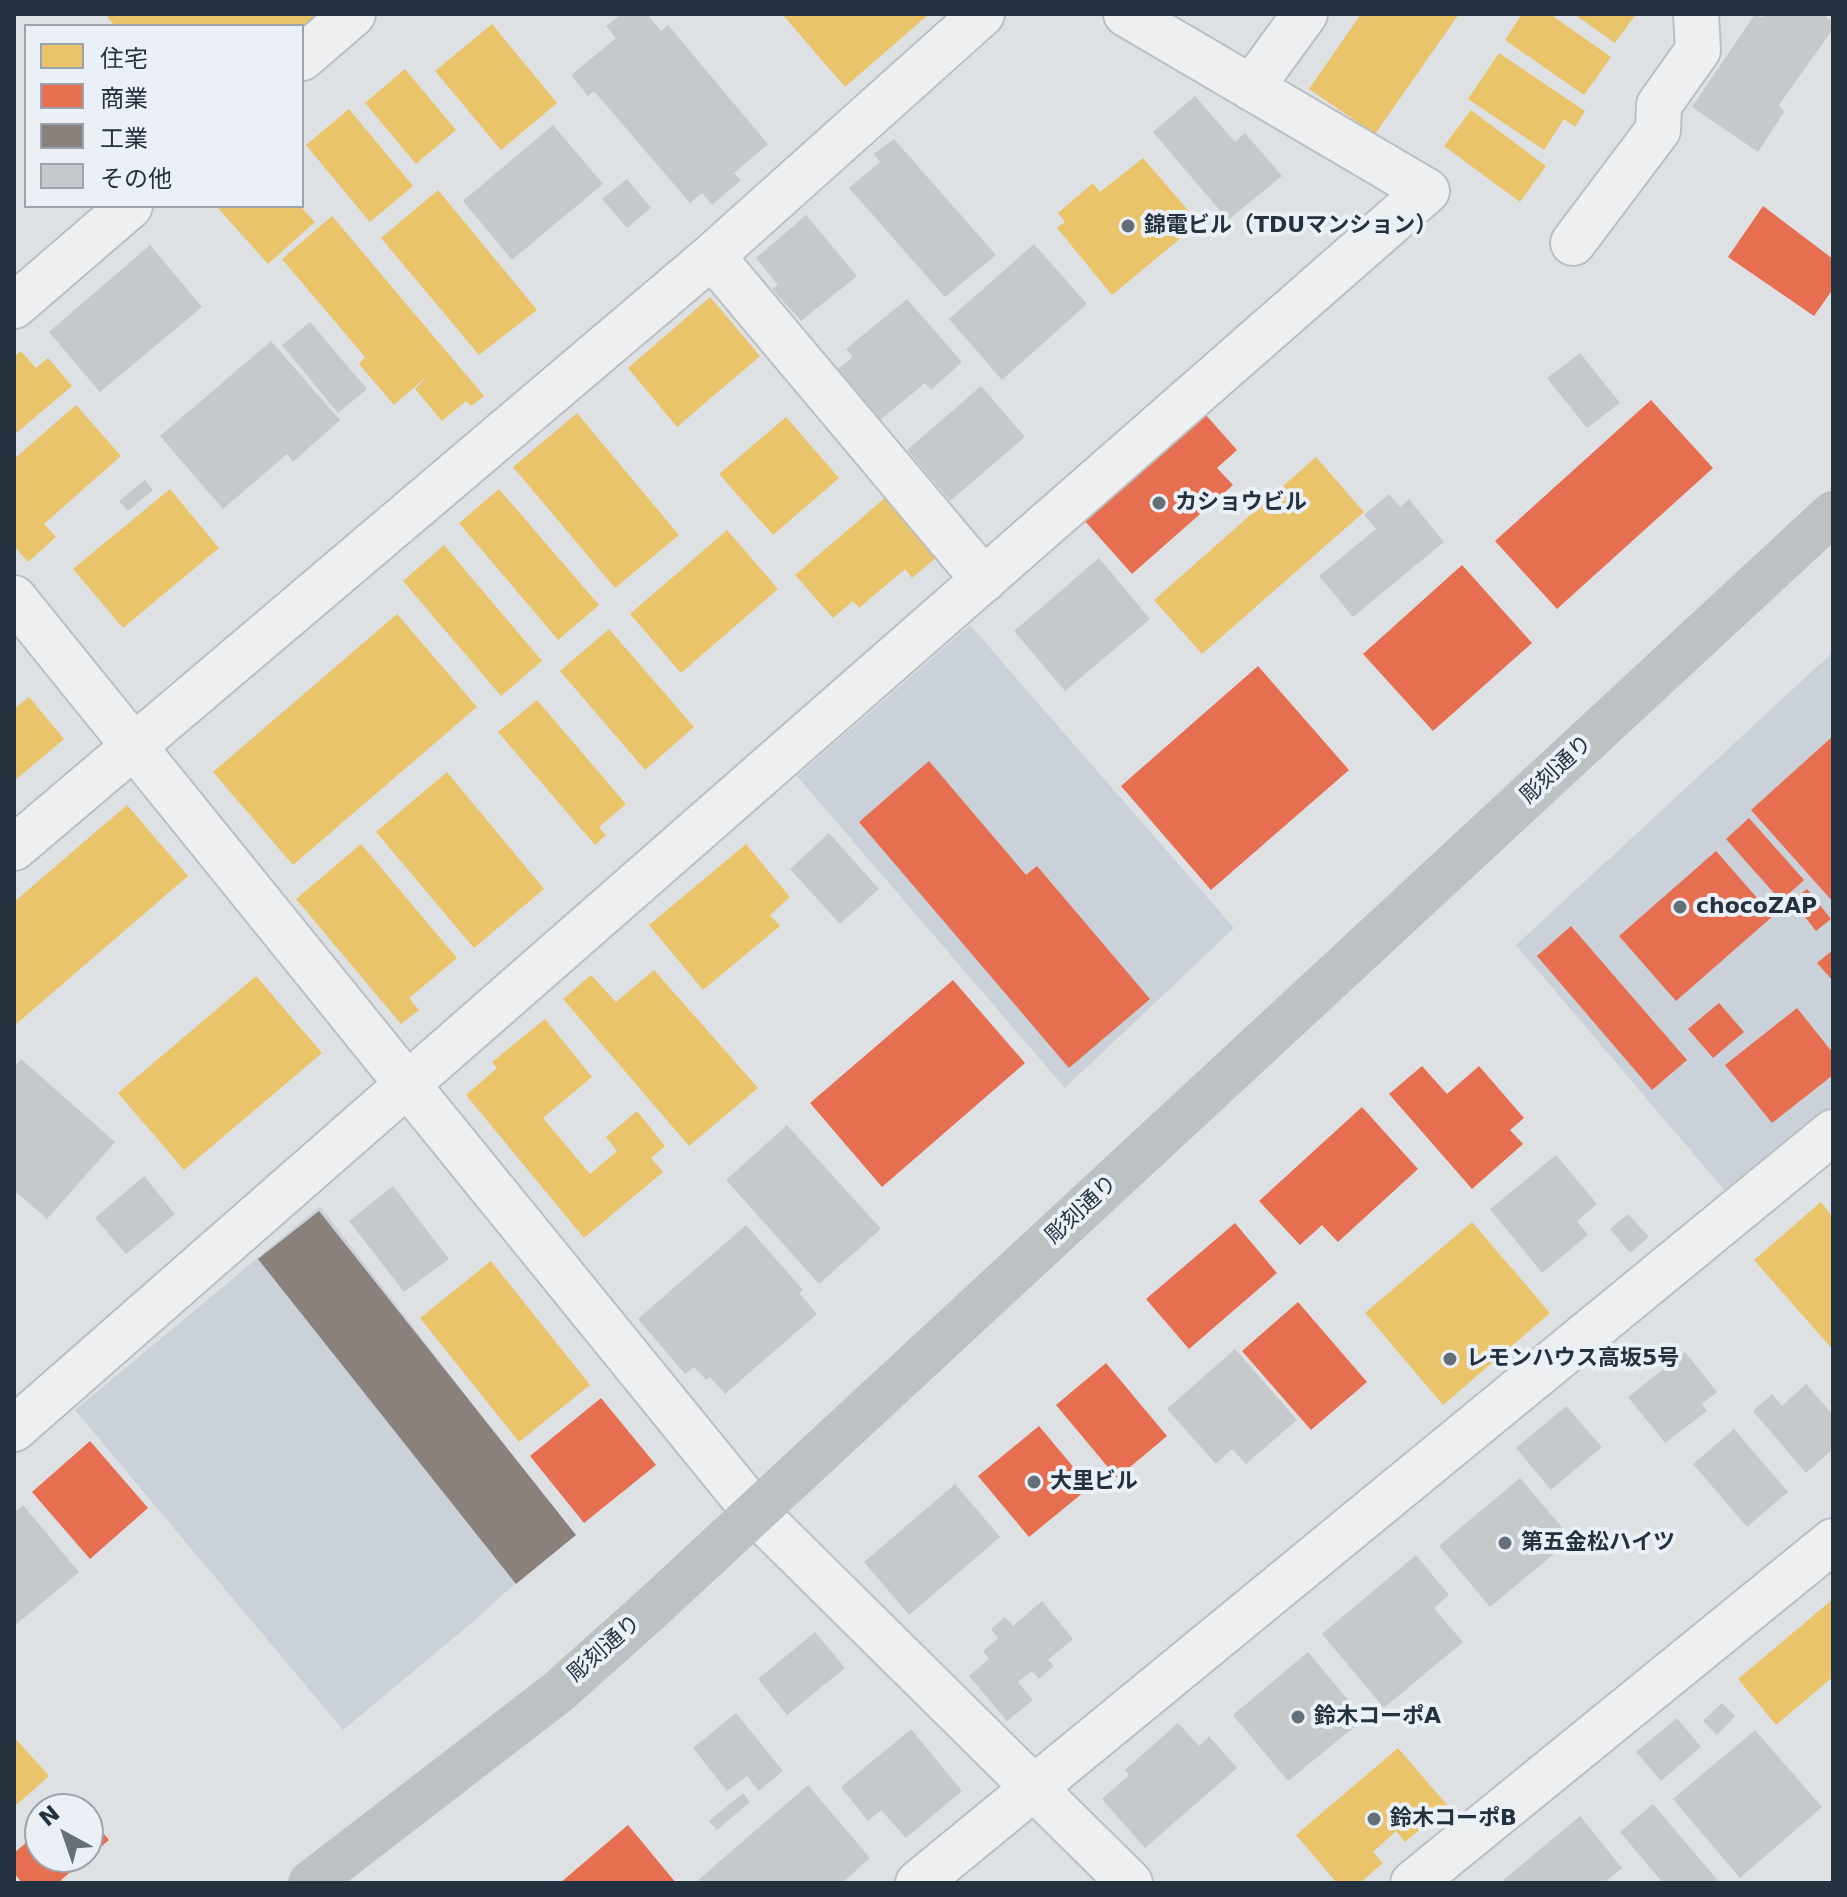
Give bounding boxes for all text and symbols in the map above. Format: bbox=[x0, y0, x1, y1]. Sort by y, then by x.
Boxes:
legend bbox=[24, 24, 304, 208]
text: 住宅 bbox=[100, 45, 148, 73]
text: 商業 bbox=[100, 85, 148, 113]
text: 工業 bbox=[100, 125, 148, 153]
text: その他 bbox=[100, 165, 172, 193]
place label: 錦電ビル（TDUマンション） bbox=[1144, 213, 1437, 239]
marker: 錦電ビル（TDUマンション） bbox=[1119, 217, 1137, 235]
place label: カショウビル bbox=[1175, 490, 1307, 516]
marker: カショウビル bbox=[1150, 494, 1168, 512]
street label: 彫刻通り bbox=[1516, 730, 1598, 810]
place label: chocoZAP bbox=[1696, 894, 1817, 920]
marker: chocoZAP bbox=[1671, 898, 1689, 916]
street label: 彫刻通り bbox=[1041, 1170, 1123, 1250]
place label: レモンハウス高坂5号 bbox=[1466, 1346, 1679, 1372]
marker: レモンハウス高坂5号 bbox=[1441, 1350, 1459, 1368]
place label: 大里ビル bbox=[1050, 1469, 1138, 1495]
marker: 大里ビル bbox=[1025, 1473, 1043, 1491]
place label: 第五金松ハイツ bbox=[1521, 1530, 1675, 1556]
marker: 第五金松ハイツ bbox=[1496, 1534, 1514, 1552]
street label: 彫刻通り bbox=[563, 1610, 647, 1688]
place label: 鈴木コーポA bbox=[1314, 1704, 1441, 1730]
marker: 鈴木コーポA bbox=[1289, 1708, 1307, 1726]
north arrow bbox=[24, 1793, 104, 1873]
text: N bbox=[34, 1800, 65, 1831]
place label: 鈴木コーポB bbox=[1390, 1806, 1517, 1832]
marker: 鈴木コーポB bbox=[1365, 1810, 1383, 1828]

